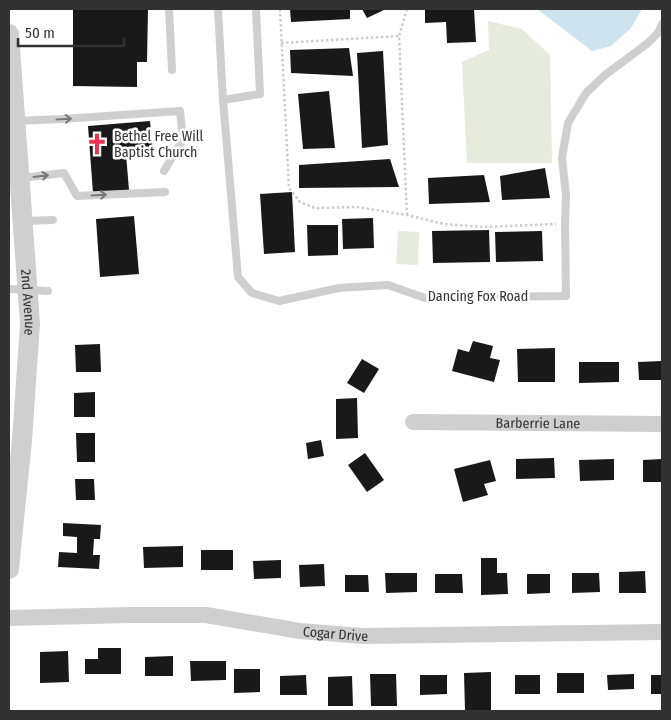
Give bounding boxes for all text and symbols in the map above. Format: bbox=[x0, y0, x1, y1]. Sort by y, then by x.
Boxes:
scale bar bbox=[18, 15, 124, 47]
text: 50 m bbox=[25, 24, 55, 42]
one-way arrow bbox=[55, 114, 71, 123]
place label: Bethel Free Will Baptist Church bbox=[114, 128, 203, 161]
church icon: Bethel Free Will Baptist Church bbox=[84, 131, 110, 157]
one-way arrow bbox=[33, 171, 49, 181]
one-way arrow bbox=[91, 191, 107, 200]
street label: 2nd Avenue bbox=[17, 269, 38, 336]
street label: Dancing Fox Road bbox=[428, 288, 528, 305]
street label: Barberrie Lane bbox=[496, 415, 580, 432]
street label: Cogar Drive bbox=[302, 623, 368, 645]

